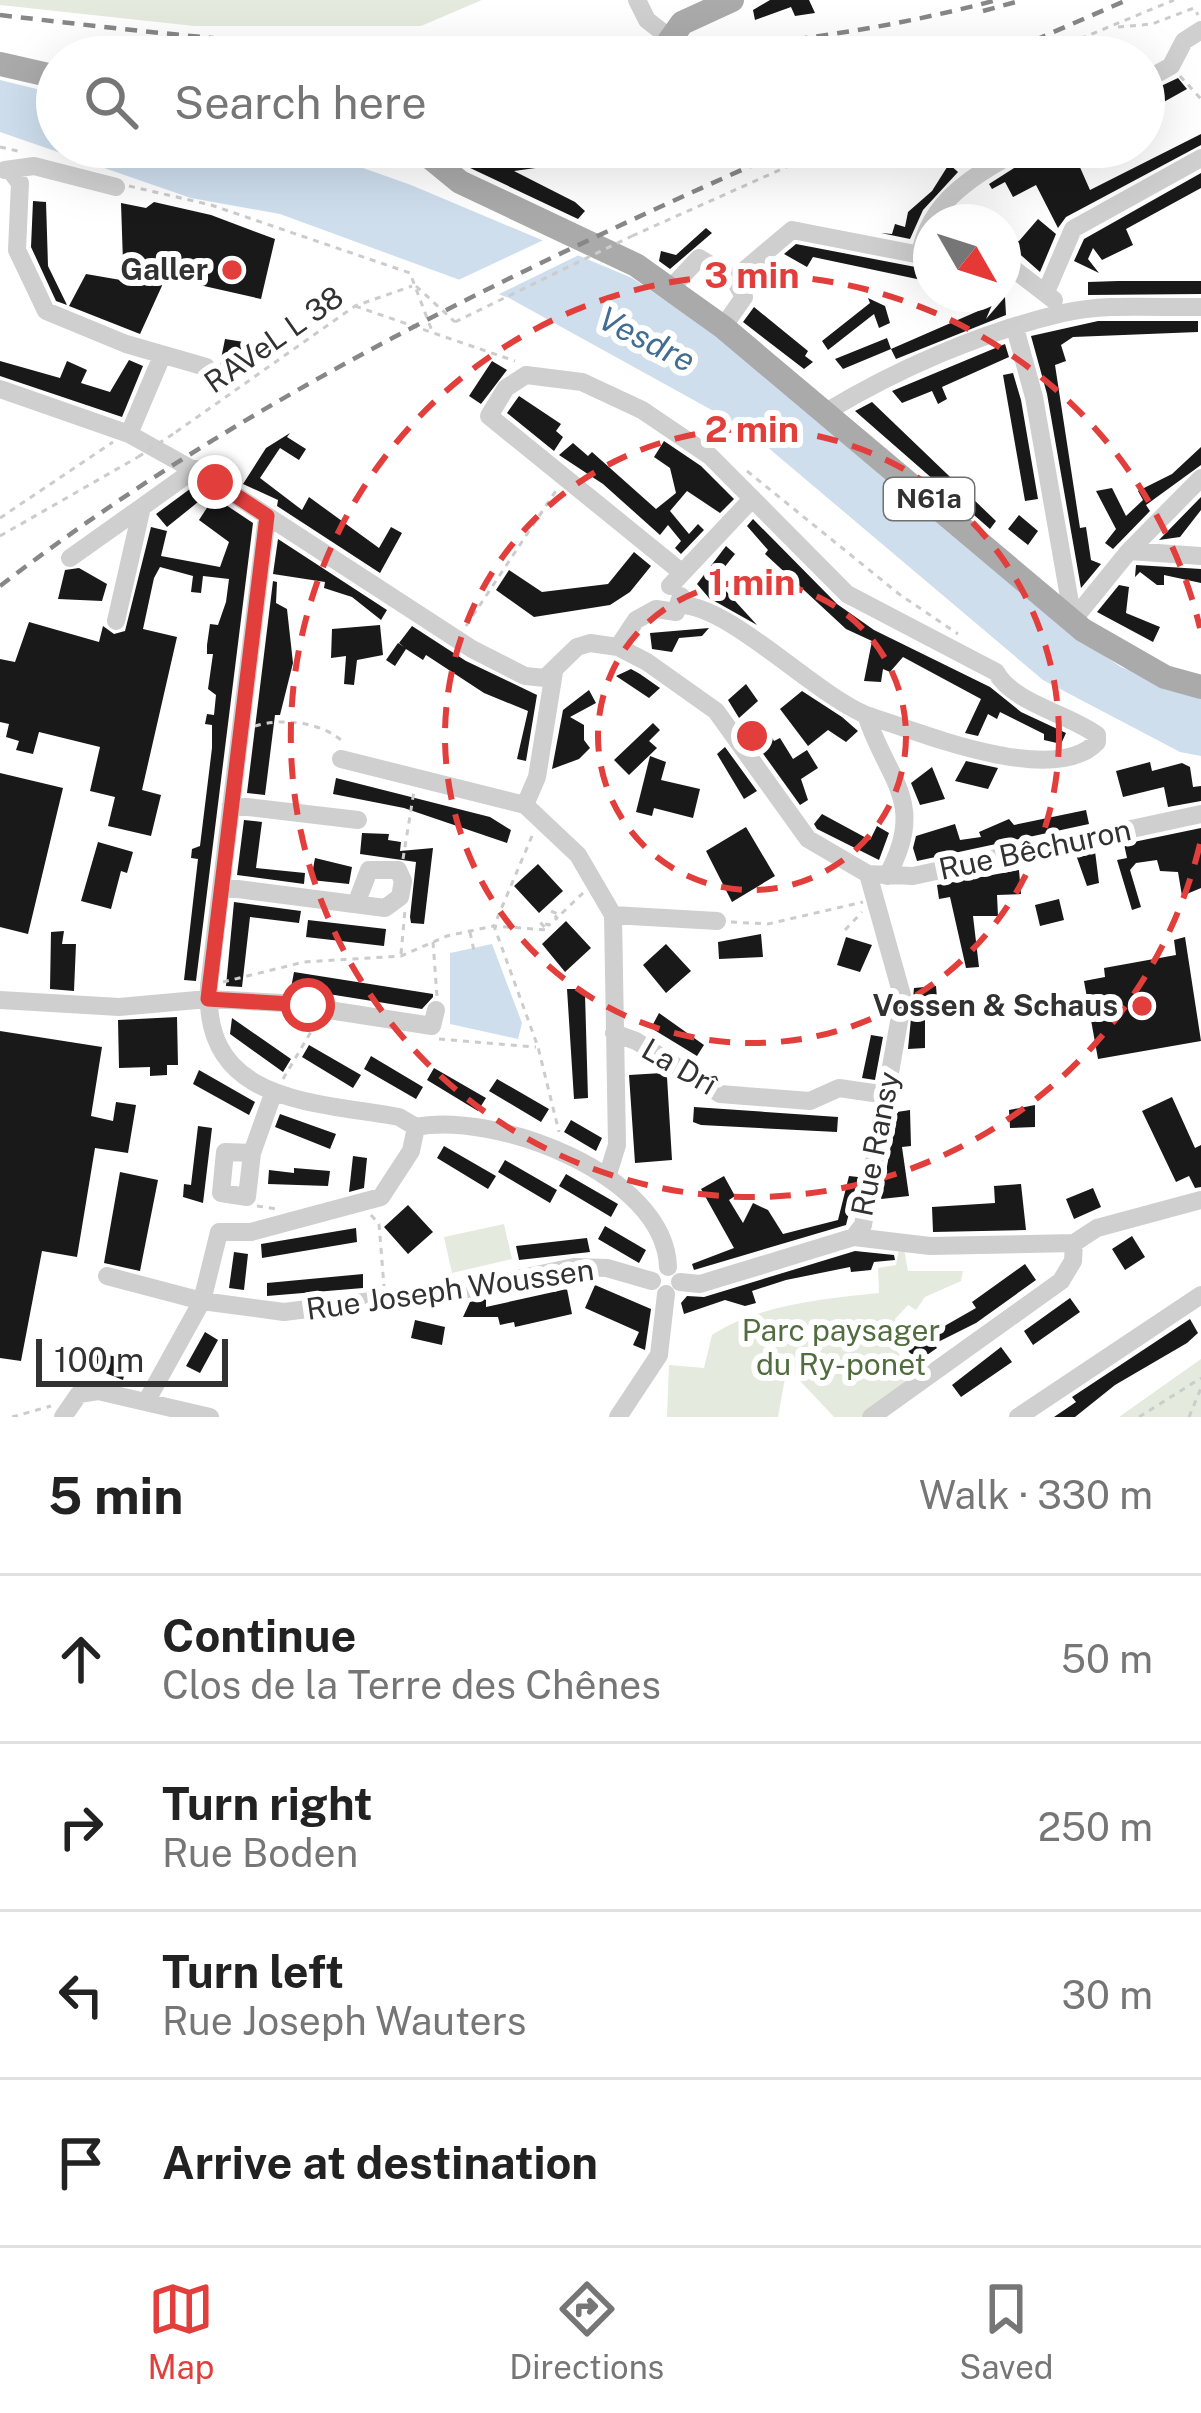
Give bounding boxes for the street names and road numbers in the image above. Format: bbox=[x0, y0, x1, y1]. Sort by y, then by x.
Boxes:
street label: RAVeL L 38 bbox=[197, 278, 350, 400]
road number: N61a bbox=[884, 478, 974, 520]
street label: Rue Bêchuron bbox=[935, 811, 1134, 887]
street label: La Drî bbox=[636, 1030, 725, 1103]
street label: Rue Ransy bbox=[843, 1068, 907, 1219]
street label: Rue Joseph Woussen bbox=[304, 1251, 596, 1327]

